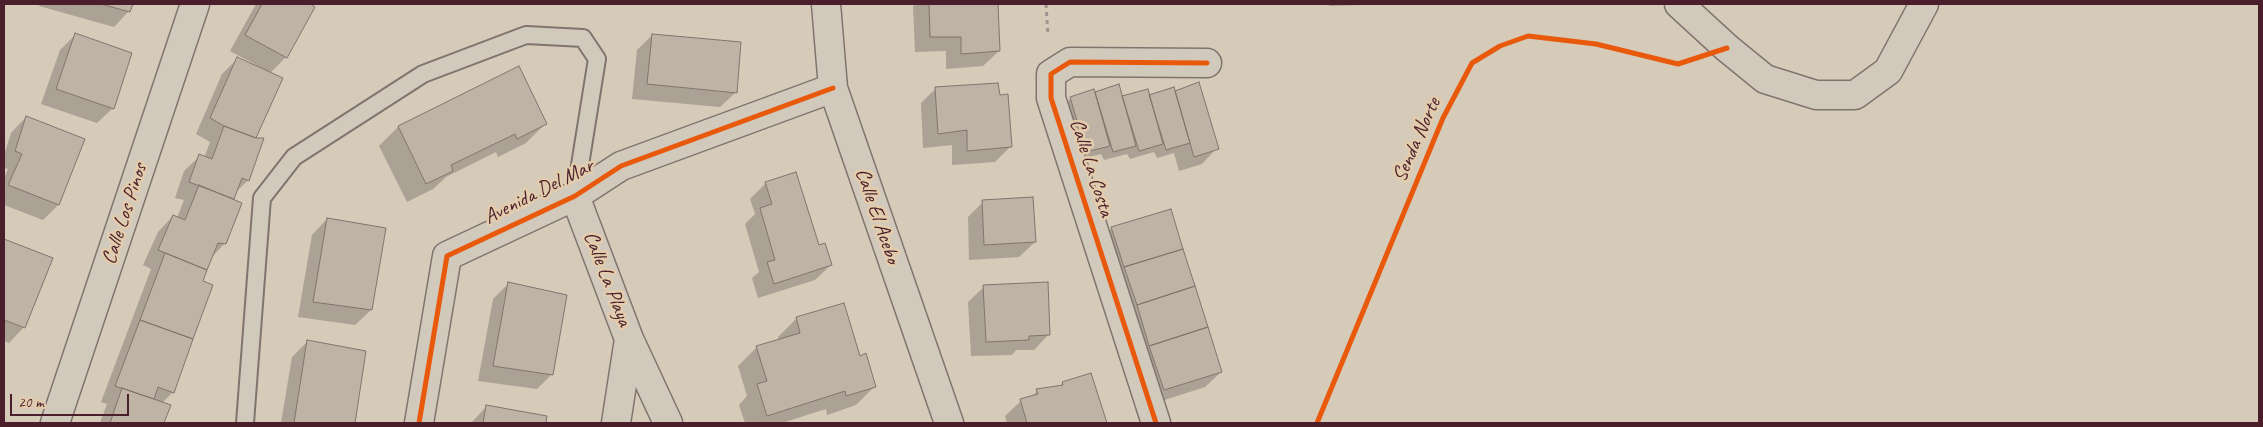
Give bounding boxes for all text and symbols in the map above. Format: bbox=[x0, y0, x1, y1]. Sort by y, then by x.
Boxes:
street label: Senda Norte bbox=[1387, 94, 1447, 186]
street label: Calle La Costa bbox=[1063, 116, 1119, 220]
street label: Avenida Del Mar bbox=[480, 154, 598, 230]
street label: Calle Los Pinos bbox=[97, 160, 153, 268]
street label: Calle El Acebo bbox=[849, 165, 905, 267]
street label: Calle La Playa bbox=[577, 228, 637, 330]
scale bar bbox=[12, 384, 131, 416]
text: 20 m bbox=[18, 393, 44, 412]

